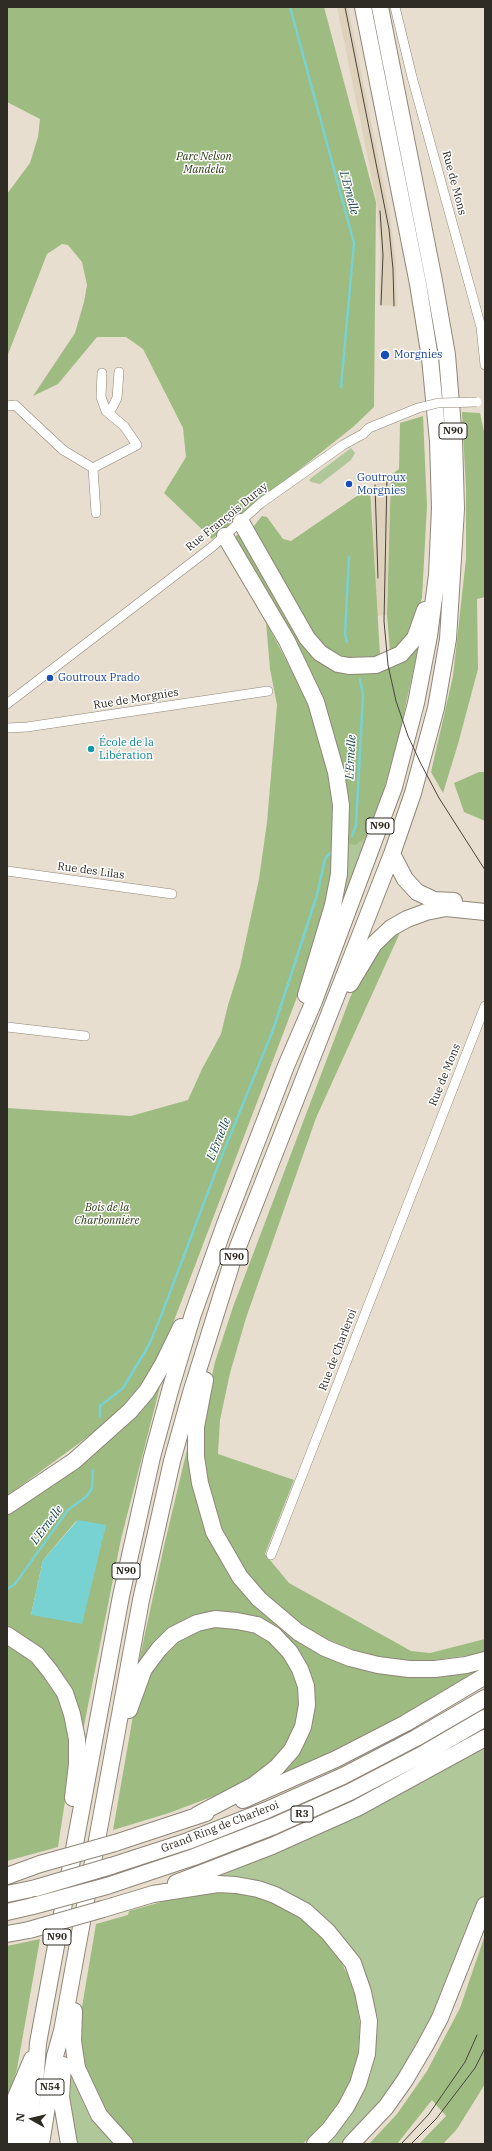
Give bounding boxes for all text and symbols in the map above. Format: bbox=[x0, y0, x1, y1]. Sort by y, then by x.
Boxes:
street label: Rue de Mons bbox=[439, 149, 469, 217]
park label: Parc Nelson Mandela bbox=[176, 150, 232, 176]
water label: L'Ernelle bbox=[336, 170, 362, 216]
place label: Morgnies bbox=[394, 348, 442, 362]
marker: Morgnies bbox=[379, 349, 391, 361]
road number: N90 bbox=[439, 423, 467, 439]
place label: Goutroux Morgnies bbox=[357, 471, 406, 497]
marker: Goutroux Morgnies bbox=[344, 479, 354, 489]
street label: Rue François Duray bbox=[183, 480, 271, 554]
place label: Goutroux Prado bbox=[58, 671, 140, 685]
marker: Goutroux Prado bbox=[45, 673, 55, 683]
street label: Rue de Morgnies bbox=[92, 686, 180, 712]
water label: L'Ernelle bbox=[343, 734, 359, 780]
place label: École de la Libération bbox=[99, 736, 154, 762]
marker: École de la Libération bbox=[86, 744, 96, 754]
road number: N90 bbox=[366, 818, 394, 834]
street label: Rue des Lilas bbox=[57, 860, 125, 882]
street label: Rue de Mons bbox=[427, 1042, 463, 1108]
water label: L'Ernelle bbox=[204, 1116, 234, 1162]
park label: Bois de la Charbonnière bbox=[75, 1201, 139, 1227]
road number: N90 bbox=[220, 1249, 248, 1265]
street label: Rue de Charleroi bbox=[316, 1307, 360, 1393]
water label: L'Ernelle bbox=[28, 1503, 66, 1547]
road number: N90 bbox=[112, 1563, 140, 1579]
street label: Grand Ring de Charleroi bbox=[159, 1798, 281, 1856]
road number: R3 bbox=[291, 1806, 313, 1822]
road number: N90 bbox=[43, 1929, 71, 1945]
road number: N54 bbox=[36, 2079, 64, 2095]
north arrow bbox=[12, 2099, 52, 2139]
text: N bbox=[13, 2112, 28, 2123]

